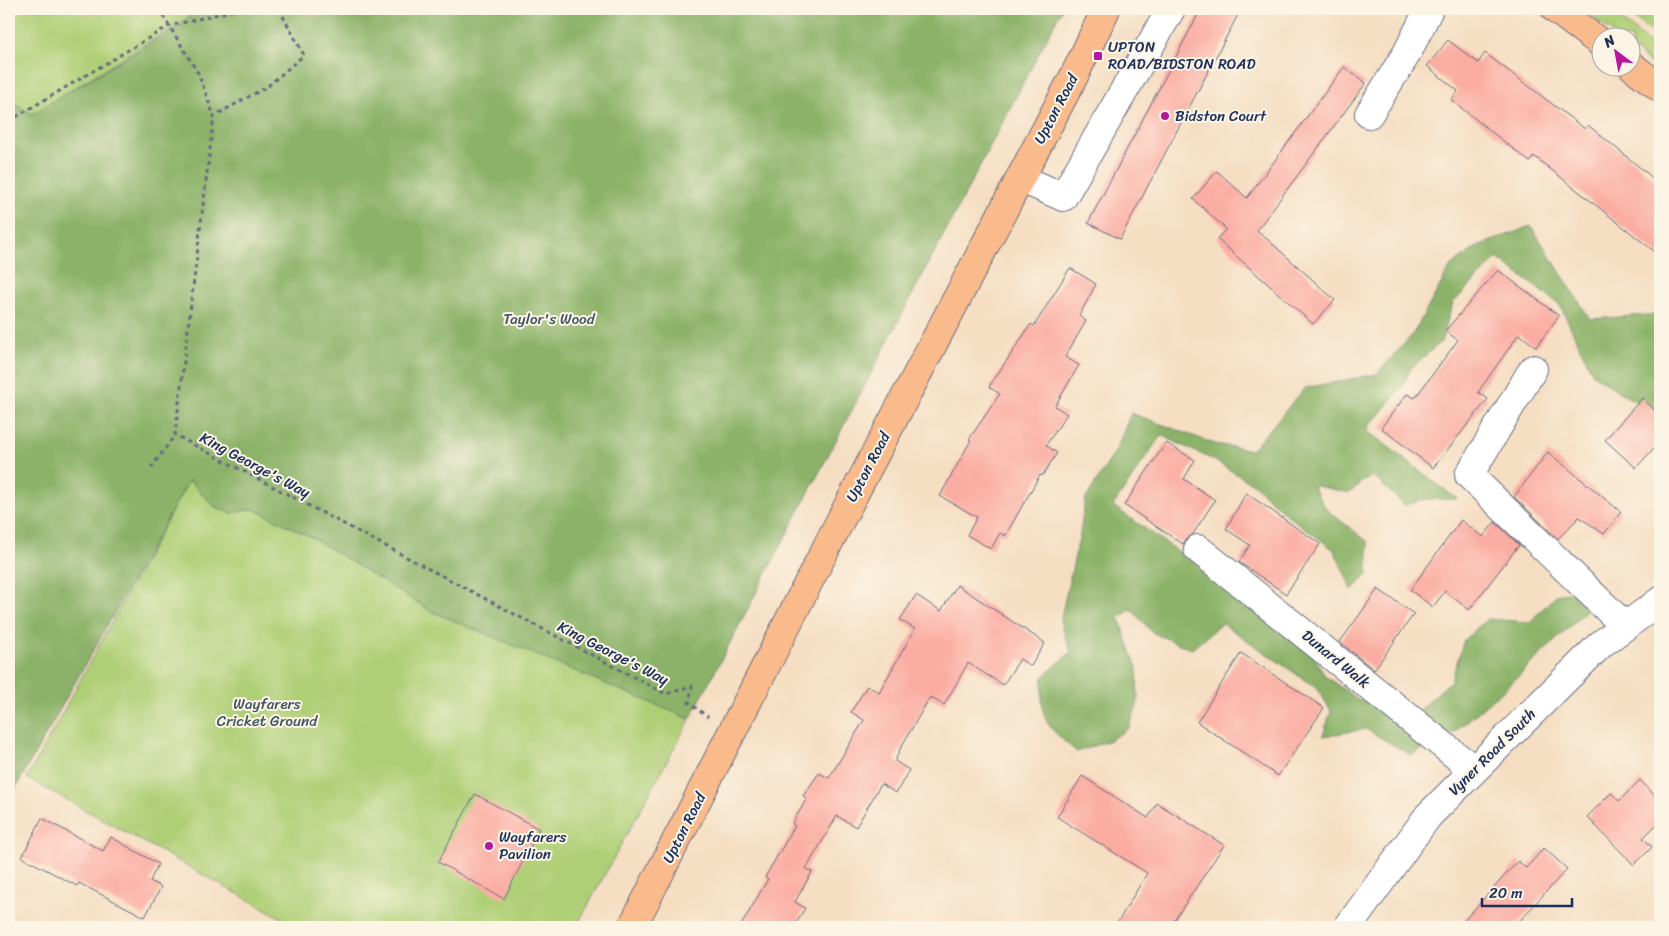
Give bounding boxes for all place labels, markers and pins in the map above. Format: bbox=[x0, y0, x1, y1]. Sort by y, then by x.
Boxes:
place label: UPTON ROAD/BIDSTON ROAD bbox=[1108, 34, 1255, 77]
marker: UPTON ROAD/BIDSTON ROAD bbox=[1092, 50, 1104, 62]
place label: Bidston Court bbox=[1175, 103, 1267, 129]
marker: Bidston Court bbox=[1159, 110, 1171, 122]
place label: Wayfarers Pavilion bbox=[499, 824, 566, 867]
marker: Wayfarers Pavilion bbox=[483, 840, 495, 852]

